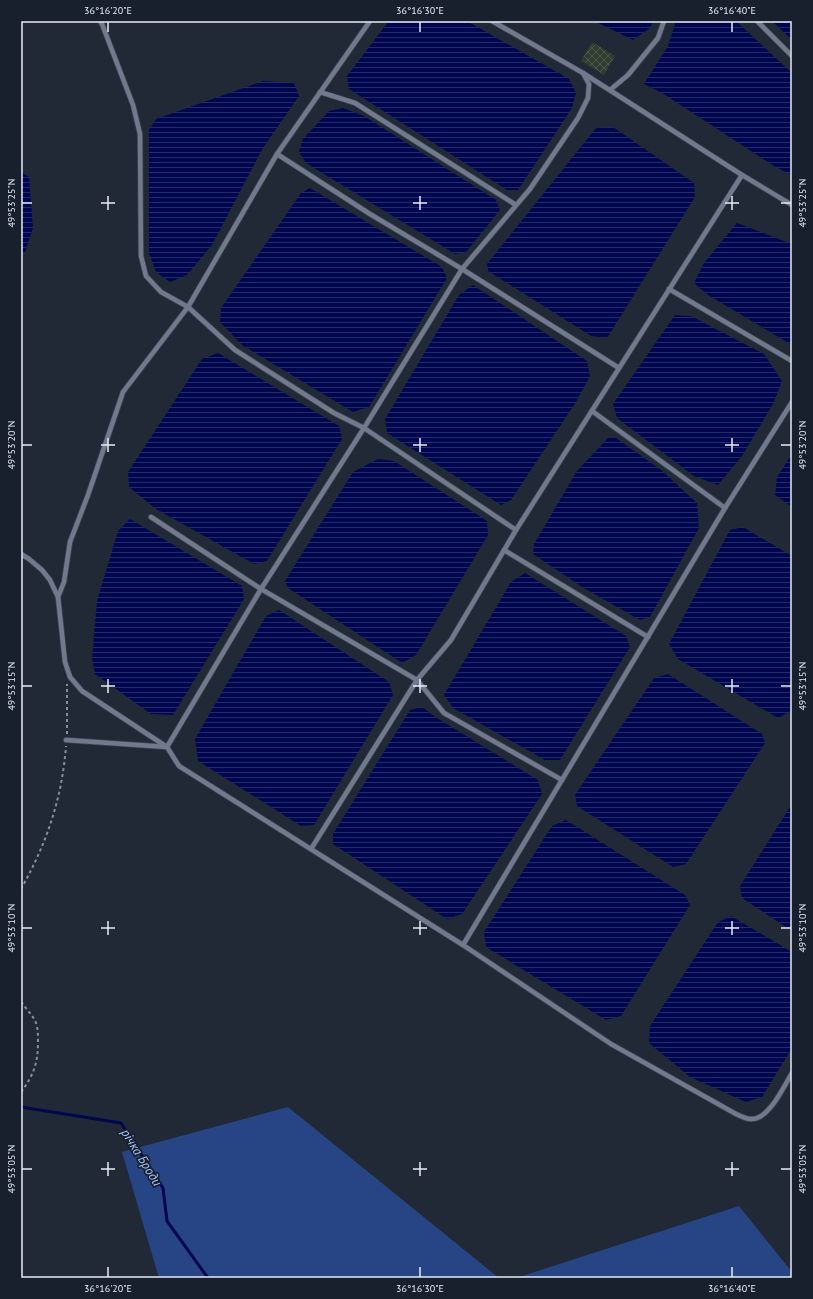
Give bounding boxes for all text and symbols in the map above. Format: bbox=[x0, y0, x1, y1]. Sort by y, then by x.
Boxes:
text: 36°16'20"E bbox=[84, 4, 132, 17]
text: 36°16'30"E bbox=[396, 4, 444, 17]
text: 36°16'40"E bbox=[708, 4, 756, 17]
text: 49°53'25"N bbox=[5, 178, 18, 228]
text: 49°53'25"N bbox=[796, 178, 809, 228]
text: 49°53'20"N bbox=[5, 420, 18, 470]
text: 49°53'20"N bbox=[796, 420, 809, 470]
text: 49°53'15"N bbox=[5, 661, 18, 711]
text: 49°53'15"N bbox=[796, 661, 809, 711]
text: 49°53'10"N bbox=[5, 903, 18, 953]
text: 49°53'10"N bbox=[796, 903, 809, 953]
water label: річка Броди bbox=[117, 1125, 166, 1189]
text: 49°53'05"N bbox=[5, 1144, 18, 1194]
text: 49°53'05"N bbox=[796, 1144, 809, 1194]
text: 36°16'20"E bbox=[84, 1282, 132, 1295]
text: 36°16'30"E bbox=[396, 1282, 444, 1295]
text: 36°16'40"E bbox=[708, 1282, 756, 1295]

